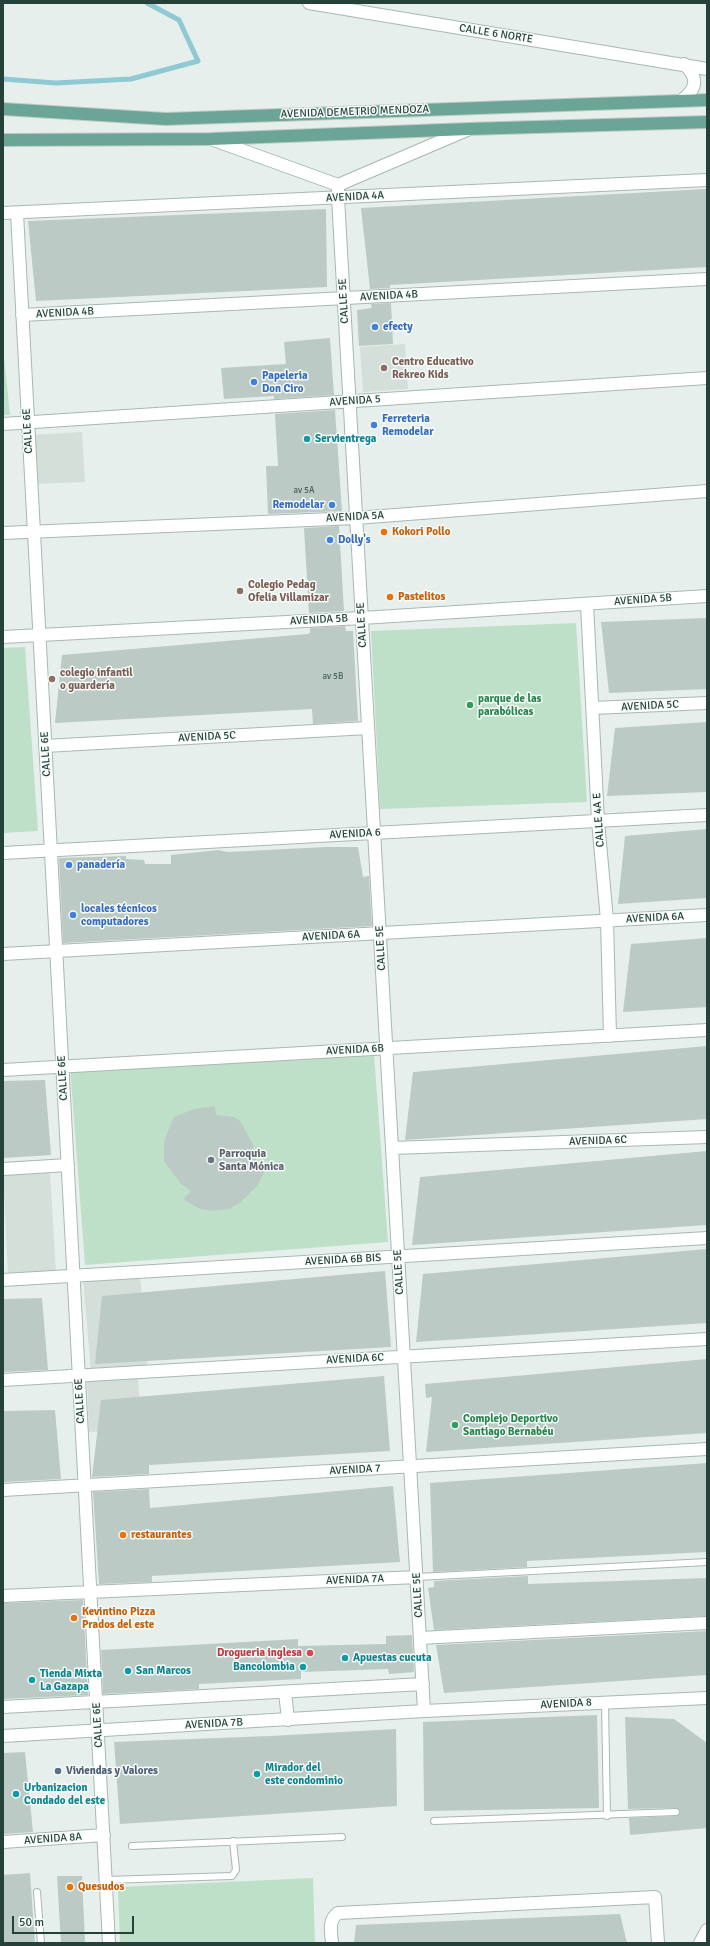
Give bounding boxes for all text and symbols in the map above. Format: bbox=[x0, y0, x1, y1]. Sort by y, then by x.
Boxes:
street label: CALLE 6 NORTE bbox=[458, 22, 534, 46]
street label: AVENIDA DEMETRIO MENDOZA bbox=[281, 103, 429, 121]
street label: AVENIDA 4A bbox=[326, 189, 384, 205]
street label: CALLE 5E bbox=[336, 278, 352, 324]
street label: AVENIDA 4B bbox=[360, 288, 418, 304]
street label: AVENIDA 4B bbox=[36, 305, 94, 321]
place label: efecty bbox=[383, 320, 413, 334]
marker: efecty bbox=[370, 322, 380, 332]
place label: Centro Educativo Rekreo Kids bbox=[392, 355, 474, 381]
marker: Centro Educativo Rekreo Kids bbox=[379, 363, 389, 373]
place label: Papeleria Don Ciro bbox=[262, 369, 308, 395]
marker: Papeleria Don Ciro bbox=[249, 377, 259, 387]
street label: AVENIDA 5 bbox=[329, 393, 381, 409]
street label: CALLE 6E bbox=[20, 408, 36, 454]
place label: Ferreteria Remodelar bbox=[382, 412, 434, 438]
marker: Ferreteria Remodelar bbox=[369, 420, 379, 430]
place label: Servientrega bbox=[315, 432, 376, 446]
marker: Servientrega bbox=[302, 434, 312, 444]
house number: av 5A bbox=[294, 486, 314, 496]
place label: Remodelar bbox=[272, 498, 324, 512]
marker: Remodelar bbox=[327, 500, 337, 510]
street label: AVENIDA 5A bbox=[326, 509, 384, 525]
place label: Kokori Pollo bbox=[392, 525, 450, 539]
marker: Kokori Pollo bbox=[379, 527, 389, 537]
place label: Dolly's bbox=[338, 533, 371, 547]
marker: Dolly's bbox=[325, 535, 335, 545]
place label: Colegio Pedag Ofelia Villamizar bbox=[248, 578, 329, 604]
marker: Colegio Pedag Ofelia Villamizar bbox=[235, 586, 245, 596]
place label: Pastelitos bbox=[398, 590, 445, 604]
street label: AVENIDA 5B bbox=[614, 591, 672, 609]
marker: Pastelitos bbox=[385, 592, 395, 602]
street label: CALLE 5E bbox=[354, 602, 370, 648]
street label: AVENIDA 5B bbox=[290, 612, 348, 628]
place label: colegio infantil o guardería bbox=[60, 666, 133, 692]
house number: av 5B bbox=[323, 672, 343, 682]
marker: colegio infantil o guardería bbox=[47, 674, 57, 684]
place label: parque de las parabólicas bbox=[478, 692, 541, 718]
street label: AVENIDA 5C bbox=[621, 698, 679, 714]
marker: parque de las parabólicas bbox=[465, 700, 475, 710]
street label: AVENIDA 5C bbox=[178, 729, 236, 745]
street label: CALLE 6E bbox=[38, 731, 54, 777]
street label: CALLE 4A E bbox=[591, 792, 607, 848]
street label: AVENIDA 6 bbox=[329, 826, 381, 842]
place label: panadería bbox=[77, 858, 125, 872]
marker: panadería bbox=[64, 860, 74, 870]
place label: locales técnicos computadores bbox=[81, 902, 157, 928]
marker: locales técnicos computadores bbox=[68, 910, 78, 920]
street label: AVENIDA 6A bbox=[626, 910, 684, 926]
street label: CALLE 5E bbox=[373, 925, 389, 971]
street label: AVENIDA 6A bbox=[302, 928, 360, 944]
street label: AVENIDA 6B bbox=[326, 1042, 384, 1058]
street label: CALLE 6E bbox=[55, 1055, 71, 1101]
street label: AVENIDA 6C bbox=[569, 1133, 627, 1149]
place label: Parroquia Santa Mónica bbox=[219, 1147, 284, 1173]
marker: Parroquia Santa Mónica bbox=[206, 1155, 216, 1165]
street label: CALLE 5E bbox=[391, 1249, 407, 1295]
street label: AVENIDA 6B BIS bbox=[304, 1251, 382, 1269]
street label: AVENIDA 6C bbox=[326, 1351, 384, 1367]
street label: CALLE 6E bbox=[72, 1378, 88, 1424]
place label: Complejo Deportivo Santiago Bernabéu bbox=[463, 1412, 558, 1438]
marker: Complejo Deportivo Santiago Bernabéu bbox=[450, 1420, 460, 1430]
street label: AVENIDA 7 bbox=[329, 1462, 381, 1478]
place label: restaurantes bbox=[131, 1528, 192, 1542]
marker: restaurantes bbox=[118, 1530, 128, 1540]
street label: AVENIDA 7A bbox=[326, 1572, 384, 1588]
street label: CALLE 5E bbox=[410, 1572, 426, 1618]
place label: Kevintino Pizza Prados del este bbox=[82, 1605, 155, 1631]
marker: Kevintino Pizza Prados del este bbox=[69, 1613, 79, 1623]
place label: Drogueria inglesa bbox=[217, 1646, 302, 1660]
marker: Drogueria inglesa bbox=[305, 1648, 315, 1658]
place label: Apuestas cucuta bbox=[353, 1651, 432, 1665]
marker: Apuestas cucuta bbox=[340, 1653, 350, 1663]
place label: Bancolombia bbox=[233, 1660, 295, 1674]
marker: Bancolombia bbox=[298, 1662, 308, 1672]
place label: San Marcos bbox=[136, 1664, 191, 1678]
marker: San Marcos bbox=[123, 1666, 133, 1676]
place label: Tienda Mixta La Gazapa bbox=[40, 1667, 102, 1693]
marker: Tienda Mixta La Gazapa bbox=[27, 1675, 37, 1685]
street label: AVENIDA 8 bbox=[540, 1696, 592, 1712]
street label: CALLE 6E bbox=[90, 1702, 106, 1748]
street label: AVENIDA 7B bbox=[185, 1716, 243, 1732]
place label: Mirador del este condominio bbox=[265, 1761, 343, 1787]
place label: Viviendas y Valores bbox=[66, 1764, 158, 1778]
marker: Viviendas y Valores bbox=[53, 1766, 63, 1776]
marker: Mirador del este condominio bbox=[252, 1769, 262, 1779]
place label: Urbanizacion Condado del este bbox=[24, 1781, 105, 1807]
marker: Urbanizacion Condado del este bbox=[11, 1789, 21, 1799]
street label: AVENIDA 8A bbox=[24, 1830, 82, 1848]
place label: Quesudos bbox=[78, 1880, 124, 1894]
marker: Quesudos bbox=[65, 1882, 75, 1892]
scale bar bbox=[14, 1908, 136, 1934]
text: 50 m bbox=[19, 1915, 44, 1930]

